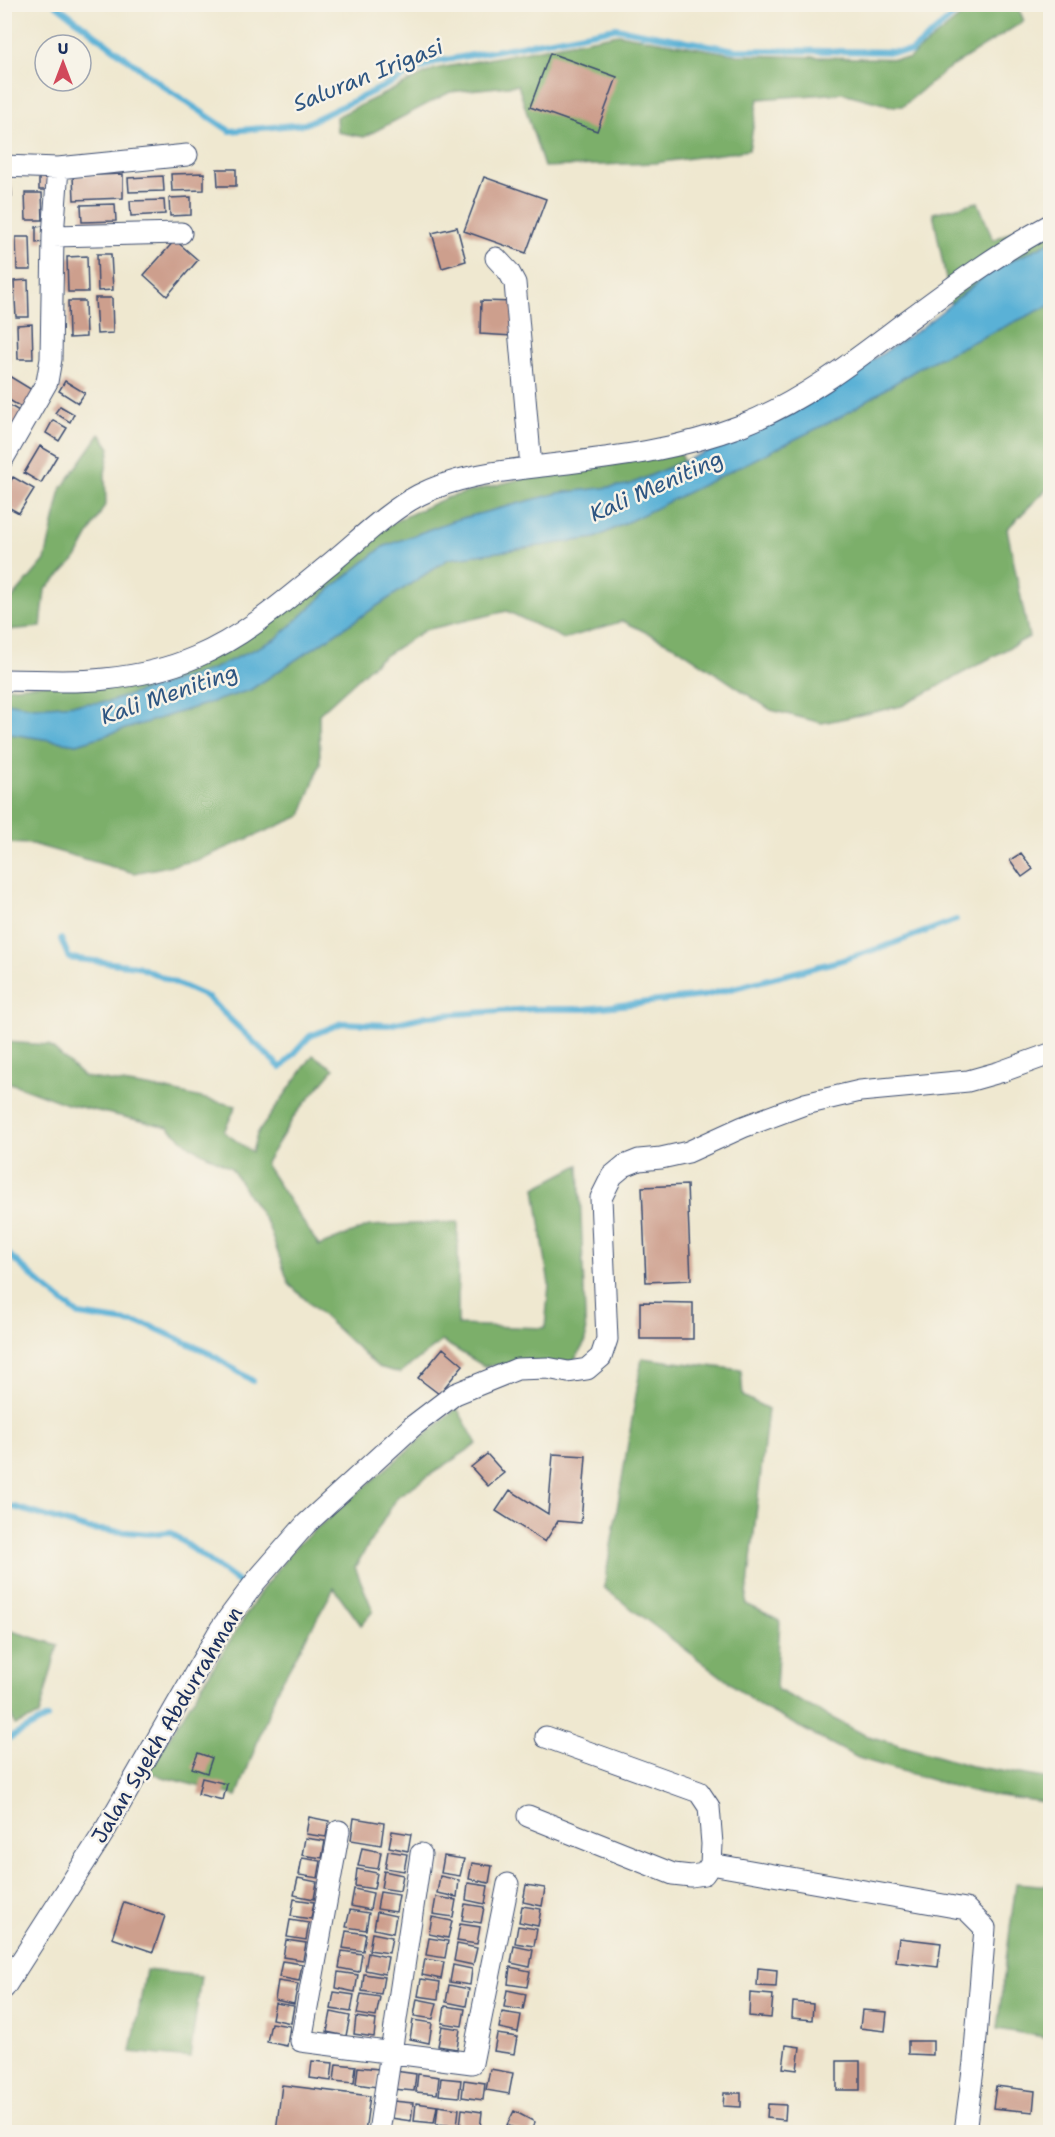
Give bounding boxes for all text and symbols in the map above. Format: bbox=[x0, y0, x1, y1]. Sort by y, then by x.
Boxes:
water label: Saluran Irigasi bbox=[289, 31, 448, 118]
north arrow bbox=[33, 33, 93, 93]
text: U bbox=[58, 38, 69, 59]
water label: Kali Meniting bbox=[585, 444, 727, 528]
water label: Kali Meniting bbox=[97, 657, 241, 731]
street label: Jalan Syekh Abdurrahman bbox=[85, 1601, 249, 1849]

